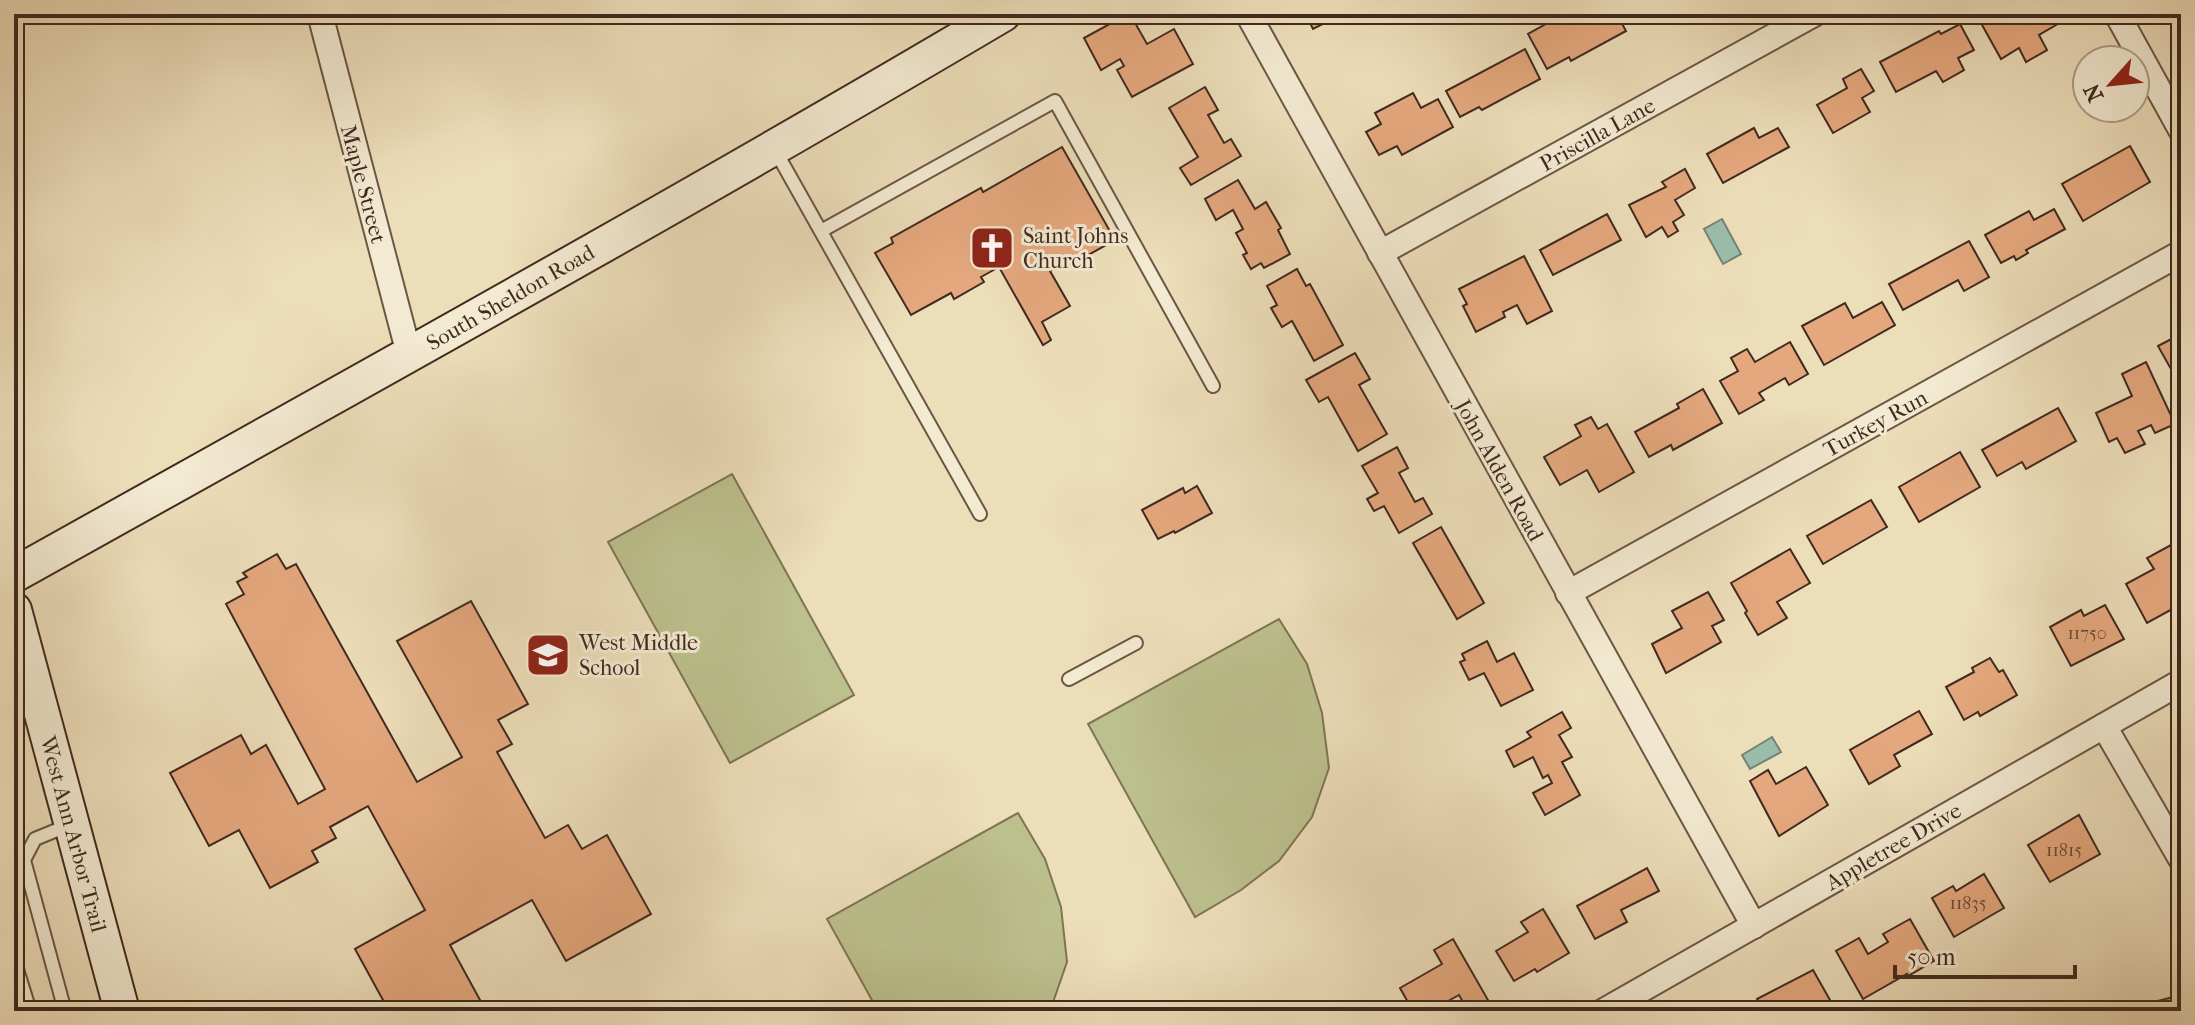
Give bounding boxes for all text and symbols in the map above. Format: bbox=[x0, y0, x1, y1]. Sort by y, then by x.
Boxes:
north arrow bbox=[2071, 44, 2151, 124]
text: N bbox=[2079, 79, 2109, 106]
street label: Priscilla Lane bbox=[1535, 93, 1660, 177]
street label: Maple Street bbox=[335, 122, 391, 246]
place label: Saint Johns Church bbox=[1023, 223, 1128, 274]
church icon: Saint Johns Church bbox=[968, 224, 1016, 272]
street label: South Sheldon Road bbox=[422, 239, 600, 356]
street label: Turkey Run bbox=[1819, 385, 1932, 463]
street label: John Alden Road bbox=[1448, 393, 1549, 547]
house number: 11750 bbox=[2067, 623, 2107, 644]
place label: West Middle School bbox=[578, 630, 698, 681]
school or university icon: West Middle School bbox=[524, 631, 572, 679]
street label: West Ann Arbor Trail bbox=[34, 732, 112, 935]
street label: Appletree Drive bbox=[1820, 798, 1966, 897]
house number: 11815 bbox=[2046, 840, 2082, 861]
house number: 11835 bbox=[1949, 893, 1987, 914]
scale bar bbox=[1895, 929, 2075, 979]
text: 50 m bbox=[1907, 943, 1956, 971]

